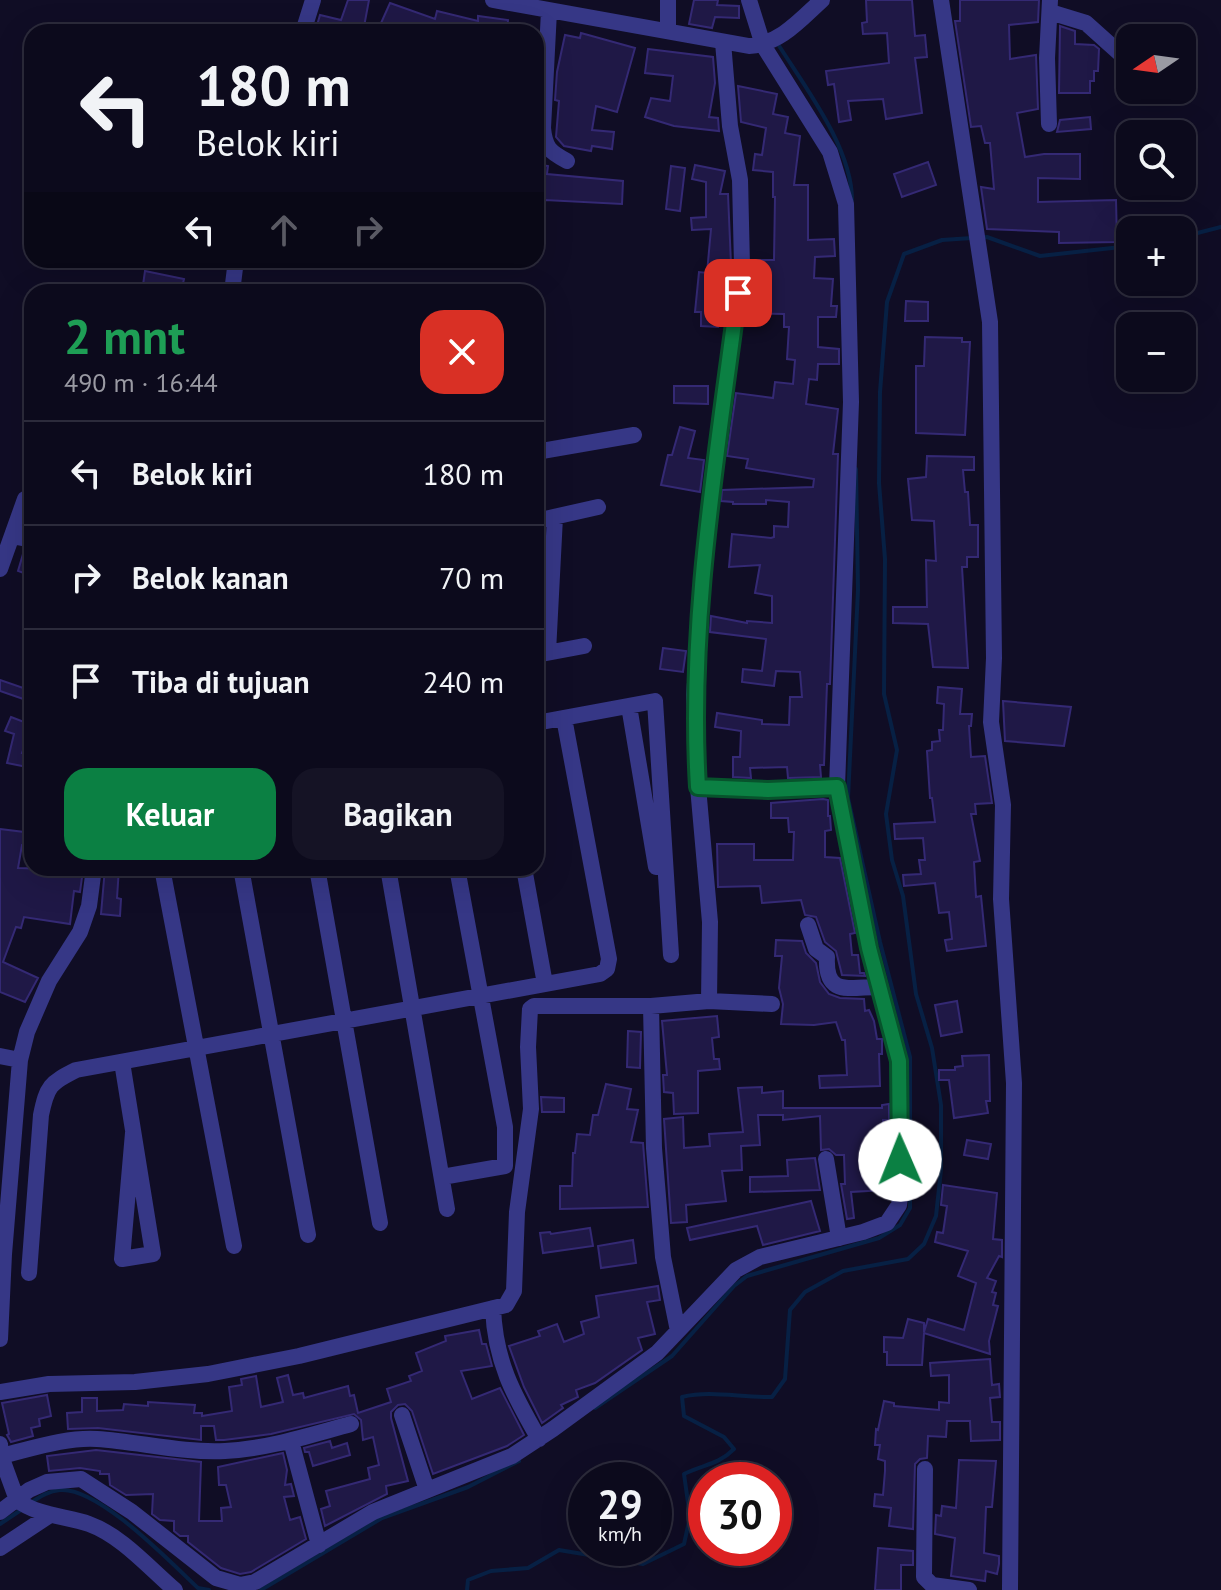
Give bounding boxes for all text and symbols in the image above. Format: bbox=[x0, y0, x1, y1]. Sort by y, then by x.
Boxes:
north arrow bbox=[1116, 24, 1196, 104]
map controls bbox=[1116, 24, 1196, 392]
text: 180 m bbox=[196, 49, 351, 121]
icon: left bbox=[64, 56, 168, 160]
text: Belok kiri bbox=[196, 119, 340, 166]
button: search bbox=[1116, 120, 1196, 200]
icon: left bbox=[178, 208, 222, 252]
icon: ahead bbox=[262, 208, 306, 252]
icon: right bbox=[346, 208, 390, 252]
button: + bbox=[1116, 216, 1196, 296]
pin bbox=[704, 259, 772, 327]
icon: arrive bbox=[716, 271, 760, 315]
text: 2 mnt bbox=[64, 305, 185, 367]
button: close bbox=[420, 310, 504, 394]
button: − bbox=[1116, 312, 1196, 392]
text: 490 m · 16:44 bbox=[64, 366, 218, 399]
icon: left bbox=[64, 451, 108, 495]
text: Belok kiri bbox=[132, 454, 253, 493]
text: 180 m bbox=[423, 454, 504, 493]
icon: right bbox=[64, 555, 108, 599]
text: Belok kanan bbox=[132, 558, 289, 597]
text: 70 m bbox=[439, 558, 504, 597]
icon: arrive bbox=[64, 659, 108, 703]
text: Tiba di tujuan bbox=[132, 662, 310, 701]
text: 240 m bbox=[423, 662, 504, 701]
button: Keluar bbox=[64, 768, 276, 860]
button: Bagikan bbox=[292, 768, 504, 860]
position arrow bbox=[858, 1118, 942, 1202]
speed limit sign: 30 bbox=[688, 1462, 792, 1566]
text: 29 bbox=[597, 1478, 643, 1530]
text: km/h bbox=[598, 1521, 642, 1547]

